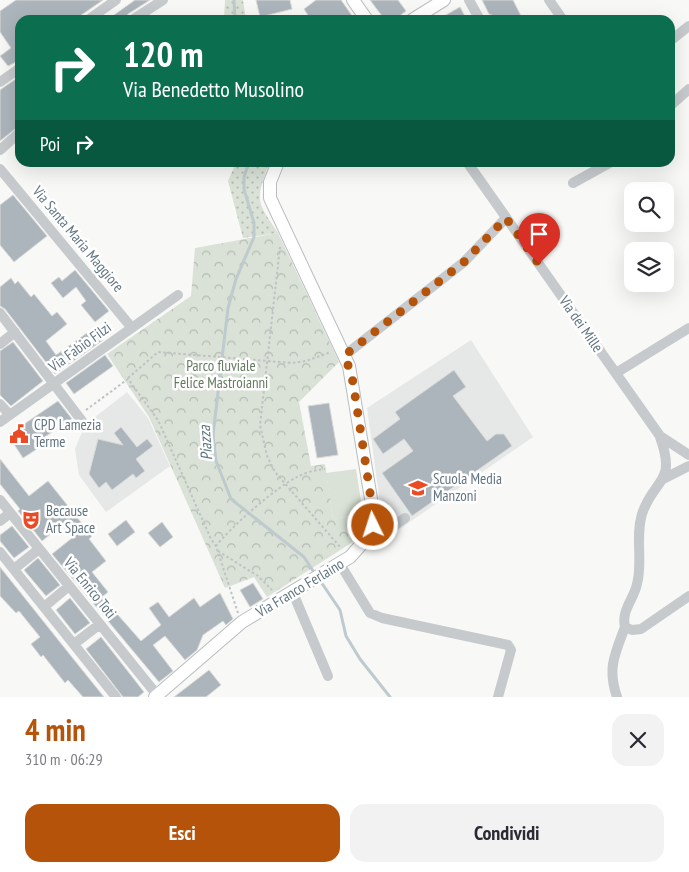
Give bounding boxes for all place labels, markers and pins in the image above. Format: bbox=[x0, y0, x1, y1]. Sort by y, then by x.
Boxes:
pin bbox=[518, 213, 560, 264]
place label: CPD Lamezia Terme bbox=[34, 415, 101, 451]
public building icon: CPD Lamezia Terme bbox=[8, 423, 30, 445]
place label: Scuola Media Manzoni bbox=[433, 469, 502, 505]
school or university icon: Scuola Media Manzoni bbox=[407, 477, 429, 499]
place label: Because Art Space bbox=[46, 501, 95, 537]
theatre icon: Because Art Space bbox=[20, 509, 42, 531]

